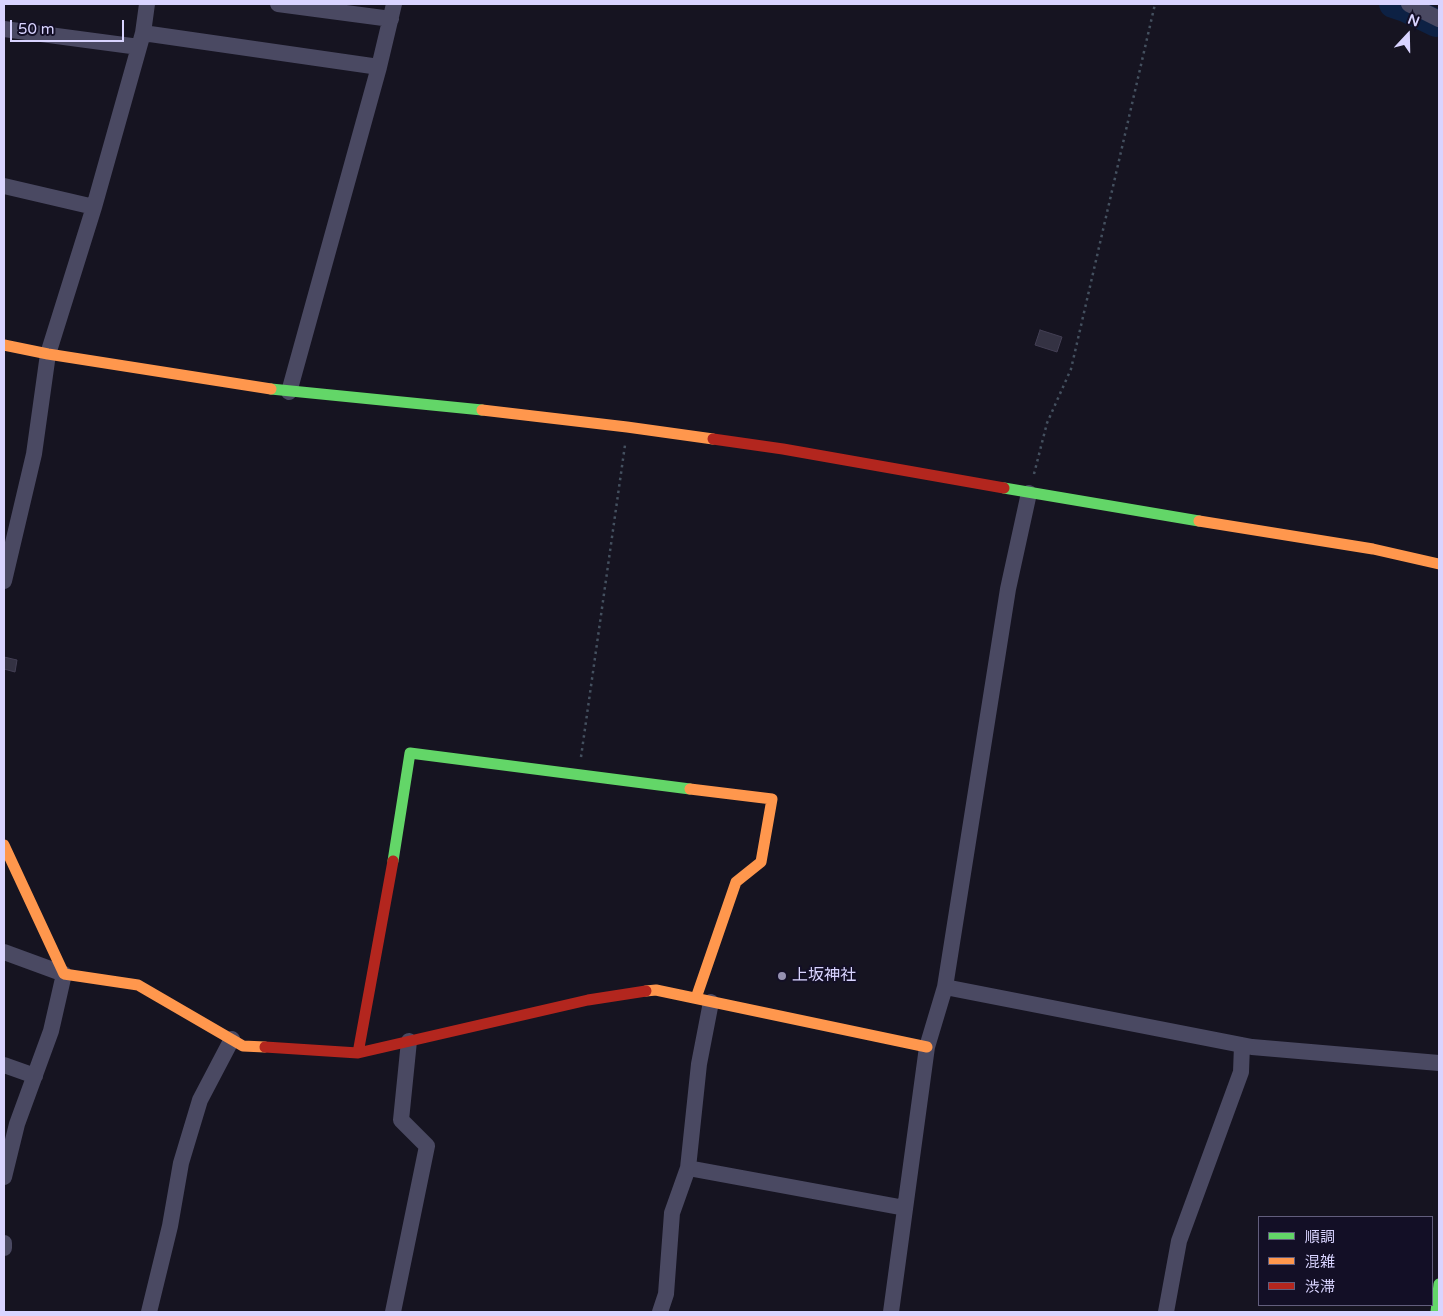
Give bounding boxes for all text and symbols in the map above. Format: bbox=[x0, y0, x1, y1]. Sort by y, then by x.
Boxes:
scale bar bbox=[12, 10, 126, 42]
north arrow bbox=[1383, 10, 1433, 60]
text: N bbox=[1405, 11, 1422, 30]
text: 50 m bbox=[18, 20, 55, 38]
place label: 上坂神社 bbox=[792, 966, 856, 986]
marker: 上坂神社 bbox=[776, 970, 788, 982]
legend bbox=[1258, 1216, 1433, 1306]
text: 順調 bbox=[1305, 1228, 1335, 1246]
text: 混雑 bbox=[1305, 1253, 1335, 1271]
text: 渋滞 bbox=[1305, 1278, 1335, 1296]

